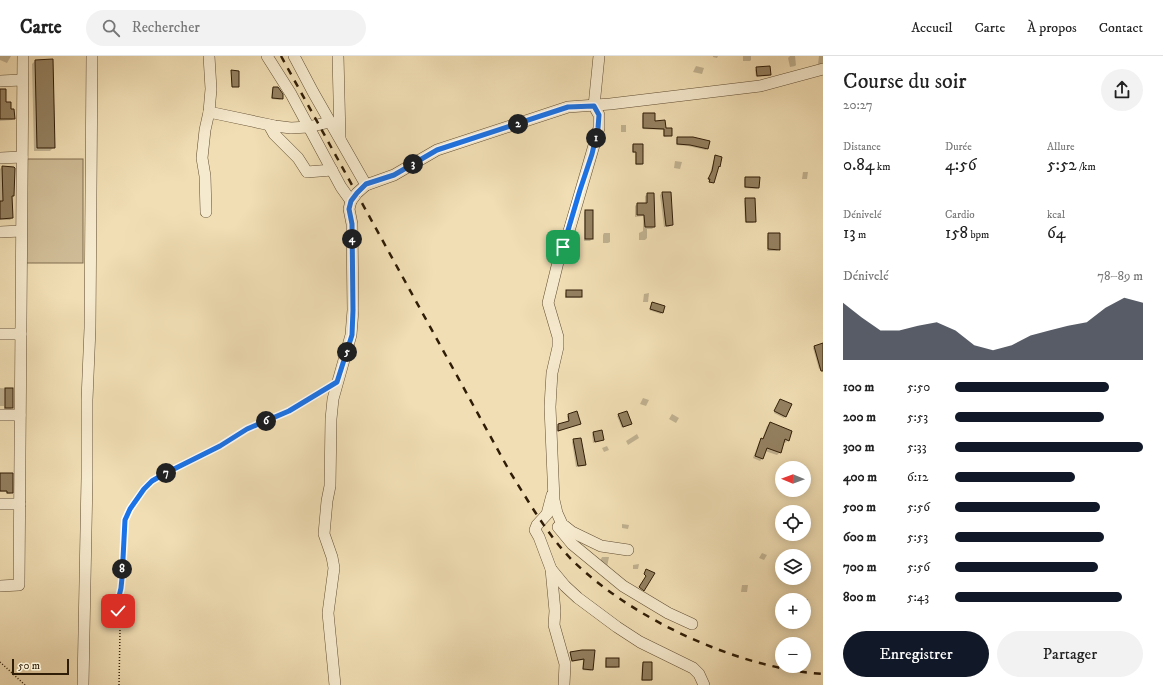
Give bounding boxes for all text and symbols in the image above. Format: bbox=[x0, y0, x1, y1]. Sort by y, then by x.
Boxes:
search box bbox=[86, 10, 366, 46]
text: Carte bbox=[20, 16, 62, 39]
icon: search bbox=[100, 17, 122, 39]
text: Rechercher bbox=[132, 18, 200, 37]
text: Accueil bbox=[911, 19, 953, 37]
text: Carte bbox=[975, 19, 1005, 37]
text: À propos bbox=[1027, 19, 1077, 37]
text: Contact bbox=[1099, 19, 1143, 37]
text: Course du soir bbox=[843, 68, 967, 95]
button: share bbox=[1101, 69, 1143, 111]
text: 20:27 bbox=[843, 97, 873, 113]
pin: 2 bbox=[508, 114, 528, 134]
text: 2 bbox=[515, 117, 521, 131]
pin: 1 bbox=[586, 128, 606, 148]
text: 1 bbox=[594, 131, 598, 145]
text: Distance bbox=[843, 140, 881, 154]
text: Durée bbox=[945, 140, 972, 154]
text: Allure bbox=[1047, 140, 1075, 154]
pin: 3 bbox=[403, 154, 423, 174]
text: 0.84 bbox=[843, 154, 874, 176]
text: 4:56 bbox=[945, 154, 977, 176]
text: 5:52 bbox=[1047, 154, 1077, 176]
text: 3 bbox=[411, 157, 415, 171]
text: km bbox=[874, 160, 891, 174]
text: /km bbox=[1077, 160, 1096, 174]
text: Dénivelé bbox=[843, 208, 882, 222]
text: Cardio bbox=[945, 208, 975, 222]
text: kcal bbox=[1047, 208, 1065, 222]
text: 13 bbox=[843, 222, 856, 244]
text: 158 bbox=[945, 222, 968, 244]
text: 64 bbox=[1047, 222, 1066, 244]
text: m bbox=[856, 228, 866, 242]
text: bpm bbox=[968, 228, 989, 242]
pin: 4 bbox=[342, 229, 362, 249]
pin bbox=[546, 230, 580, 264]
text: 4 bbox=[349, 232, 355, 246]
icon: arrive bbox=[552, 236, 574, 258]
text: Dénivelé bbox=[843, 268, 889, 284]
text: 78–89 m bbox=[1097, 268, 1143, 284]
pin: 5 bbox=[337, 342, 357, 362]
text: 5 bbox=[344, 345, 350, 359]
text: 100 m bbox=[843, 379, 874, 395]
text: 5:50 bbox=[907, 379, 930, 395]
text: 200 m bbox=[843, 409, 876, 425]
text: 5:53 bbox=[907, 409, 928, 425]
pin: 6 bbox=[256, 411, 276, 431]
text: 6 bbox=[263, 414, 269, 428]
text: 300 m bbox=[843, 439, 874, 455]
text: 5:33 bbox=[907, 439, 927, 455]
north arrow bbox=[775, 461, 811, 497]
map controls bbox=[775, 461, 811, 673]
pin: 7 bbox=[156, 463, 176, 483]
text: 7 bbox=[163, 466, 169, 480]
text: 400 m bbox=[843, 469, 877, 485]
text: 6:12 bbox=[907, 469, 928, 485]
text: 500 m bbox=[843, 499, 876, 515]
text: 5:56 bbox=[907, 499, 930, 515]
button: locate bbox=[775, 505, 811, 541]
text: 600 m bbox=[843, 529, 876, 545]
text: 5:53 bbox=[907, 529, 928, 545]
button: layers bbox=[775, 549, 811, 585]
pin: 8 bbox=[112, 559, 132, 579]
text: 700 m bbox=[843, 559, 876, 575]
text: 5:56 bbox=[907, 559, 930, 575]
text: 8 bbox=[119, 562, 125, 576]
text: 800 m bbox=[843, 589, 876, 605]
text: 5:43 bbox=[907, 589, 929, 605]
button: + bbox=[775, 593, 811, 629]
pin bbox=[101, 594, 135, 628]
icon: check bbox=[107, 600, 129, 622]
button: Enregistrer bbox=[843, 631, 989, 677]
button: Partager bbox=[997, 631, 1143, 677]
button: − bbox=[775, 637, 811, 673]
scale bar bbox=[12, 657, 69, 676]
text: 50 m bbox=[18, 659, 40, 673]

